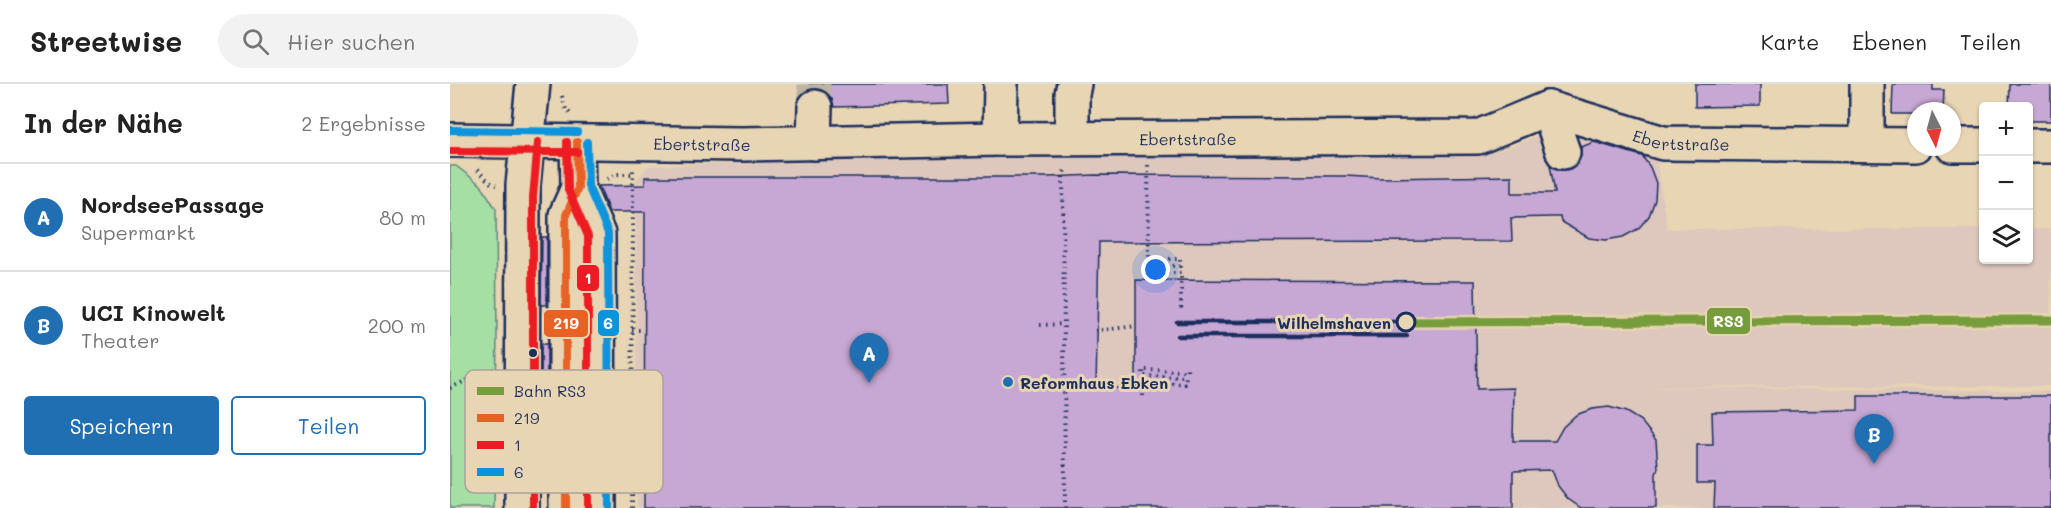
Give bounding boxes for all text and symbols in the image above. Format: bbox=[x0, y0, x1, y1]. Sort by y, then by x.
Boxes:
search box bbox=[218, 14, 638, 68]
text: Streetwise bbox=[30, 23, 182, 59]
icon: search bbox=[239, 25, 272, 58]
text: Hier suchen bbox=[287, 27, 415, 56]
text: Karte bbox=[1761, 28, 1819, 55]
text: Ebenen bbox=[1852, 28, 1927, 55]
text: Teilen bbox=[1960, 28, 2021, 55]
north arrow bbox=[1907, 102, 1961, 156]
map controls bbox=[1979, 102, 2033, 264]
button: + bbox=[1979, 102, 2033, 156]
text: In der Nähe bbox=[24, 106, 183, 140]
text: 2 Ergebnisse bbox=[301, 110, 426, 136]
street label: Ebertstraße bbox=[1631, 124, 1730, 154]
street label: Ebertstraße bbox=[1139, 128, 1237, 149]
street label: Ebertstraße bbox=[653, 132, 751, 155]
button: − bbox=[1979, 156, 2033, 210]
text: NordseePassage bbox=[81, 190, 264, 219]
text: A bbox=[37, 204, 50, 230]
text: 80 m bbox=[379, 204, 426, 230]
button: layers bbox=[1979, 210, 2033, 264]
text: Supermarkt bbox=[81, 219, 196, 245]
your location bbox=[1141, 255, 1170, 284]
line badge: 1 bbox=[576, 264, 600, 292]
text: 1 bbox=[584, 267, 592, 288]
text: UCI Kinowelt bbox=[81, 298, 226, 327]
line badge: RS3 bbox=[1706, 307, 1751, 335]
line badge: 219 bbox=[543, 309, 589, 338]
line badge: 6 bbox=[597, 309, 620, 337]
text: RS3 bbox=[1713, 310, 1744, 331]
text: B bbox=[37, 312, 50, 338]
text: 200 m bbox=[368, 312, 426, 338]
text: 219 bbox=[553, 312, 579, 333]
text: 6 bbox=[603, 312, 613, 333]
place label: Wilhelmshaven bbox=[1277, 312, 1391, 333]
marker: Wilhelmshaven bbox=[1396, 312, 1416, 332]
text: Theater bbox=[81, 327, 159, 353]
pin: A bbox=[850, 334, 888, 383]
unlabelled marker bbox=[527, 347, 539, 359]
legend bbox=[465, 370, 663, 493]
place label: Reformhaus Ebken bbox=[1020, 372, 1168, 393]
marker: Reformhaus Ebken bbox=[1001, 375, 1015, 389]
text: Bahn RS3 bbox=[514, 380, 586, 401]
button: Speichern bbox=[24, 396, 219, 455]
button: Teilen bbox=[231, 396, 426, 455]
text: 219 bbox=[514, 407, 540, 428]
pin: B bbox=[1854, 414, 1894, 464]
text: 1 bbox=[514, 434, 521, 455]
text: 6 bbox=[514, 461, 524, 482]

